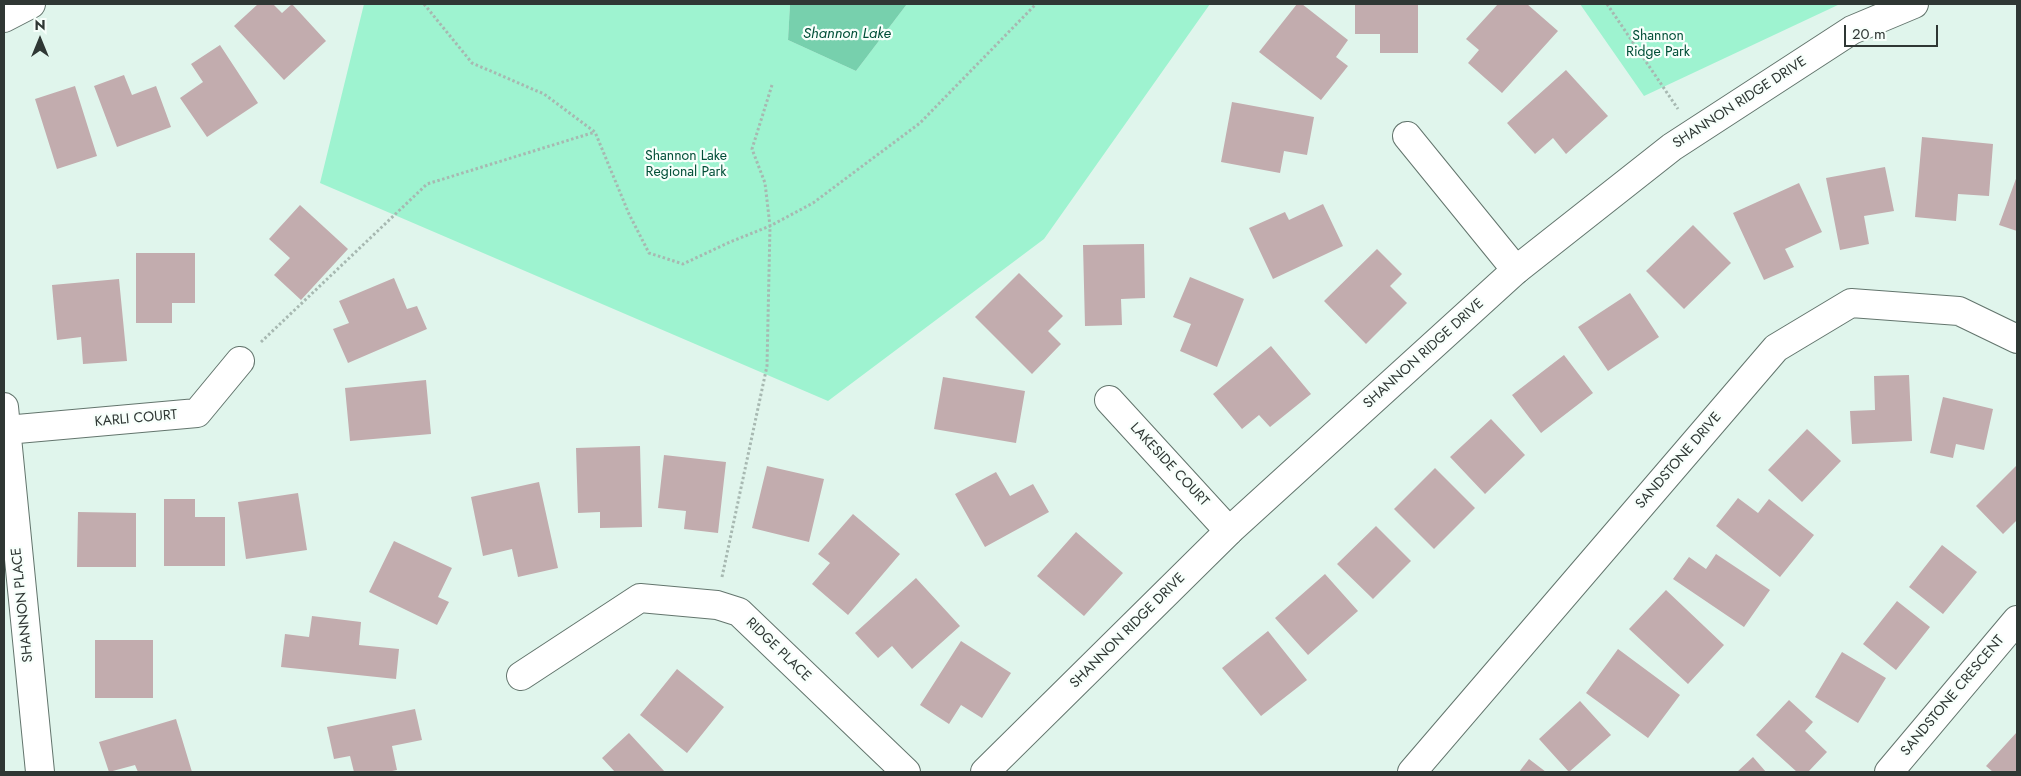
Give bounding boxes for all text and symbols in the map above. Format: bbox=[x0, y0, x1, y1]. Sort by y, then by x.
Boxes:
north arrow bbox=[15, 15, 65, 65]
text: N bbox=[34, 15, 46, 35]
scale bar bbox=[1846, 15, 1940, 47]
text: 20 m bbox=[1852, 23, 1886, 45]
water label: Shannon Lake bbox=[803, 25, 891, 43]
park label: Shannon Ridge Park bbox=[1626, 29, 1690, 62]
street label: SHANNON RIDGE DRIVE bbox=[1670, 53, 1810, 153]
park label: Shannon Lake Regional Park bbox=[645, 149, 727, 182]
street label: SHANNON RIDGE DRIVE bbox=[1360, 296, 1488, 412]
street label: KARLI COURT bbox=[94, 407, 178, 431]
street label: SANDSTONE DRIVE bbox=[1633, 409, 1725, 513]
street label: LAKESIDE COURT bbox=[1126, 420, 1212, 510]
street label: SHANNON PLACE bbox=[9, 547, 37, 663]
street label: SHANNON RIDGE DRIVE bbox=[1067, 570, 1189, 692]
street label: RIDGE PLACE bbox=[742, 615, 814, 685]
street label: SANDSTONE CRESCENT bbox=[1898, 632, 2008, 760]

